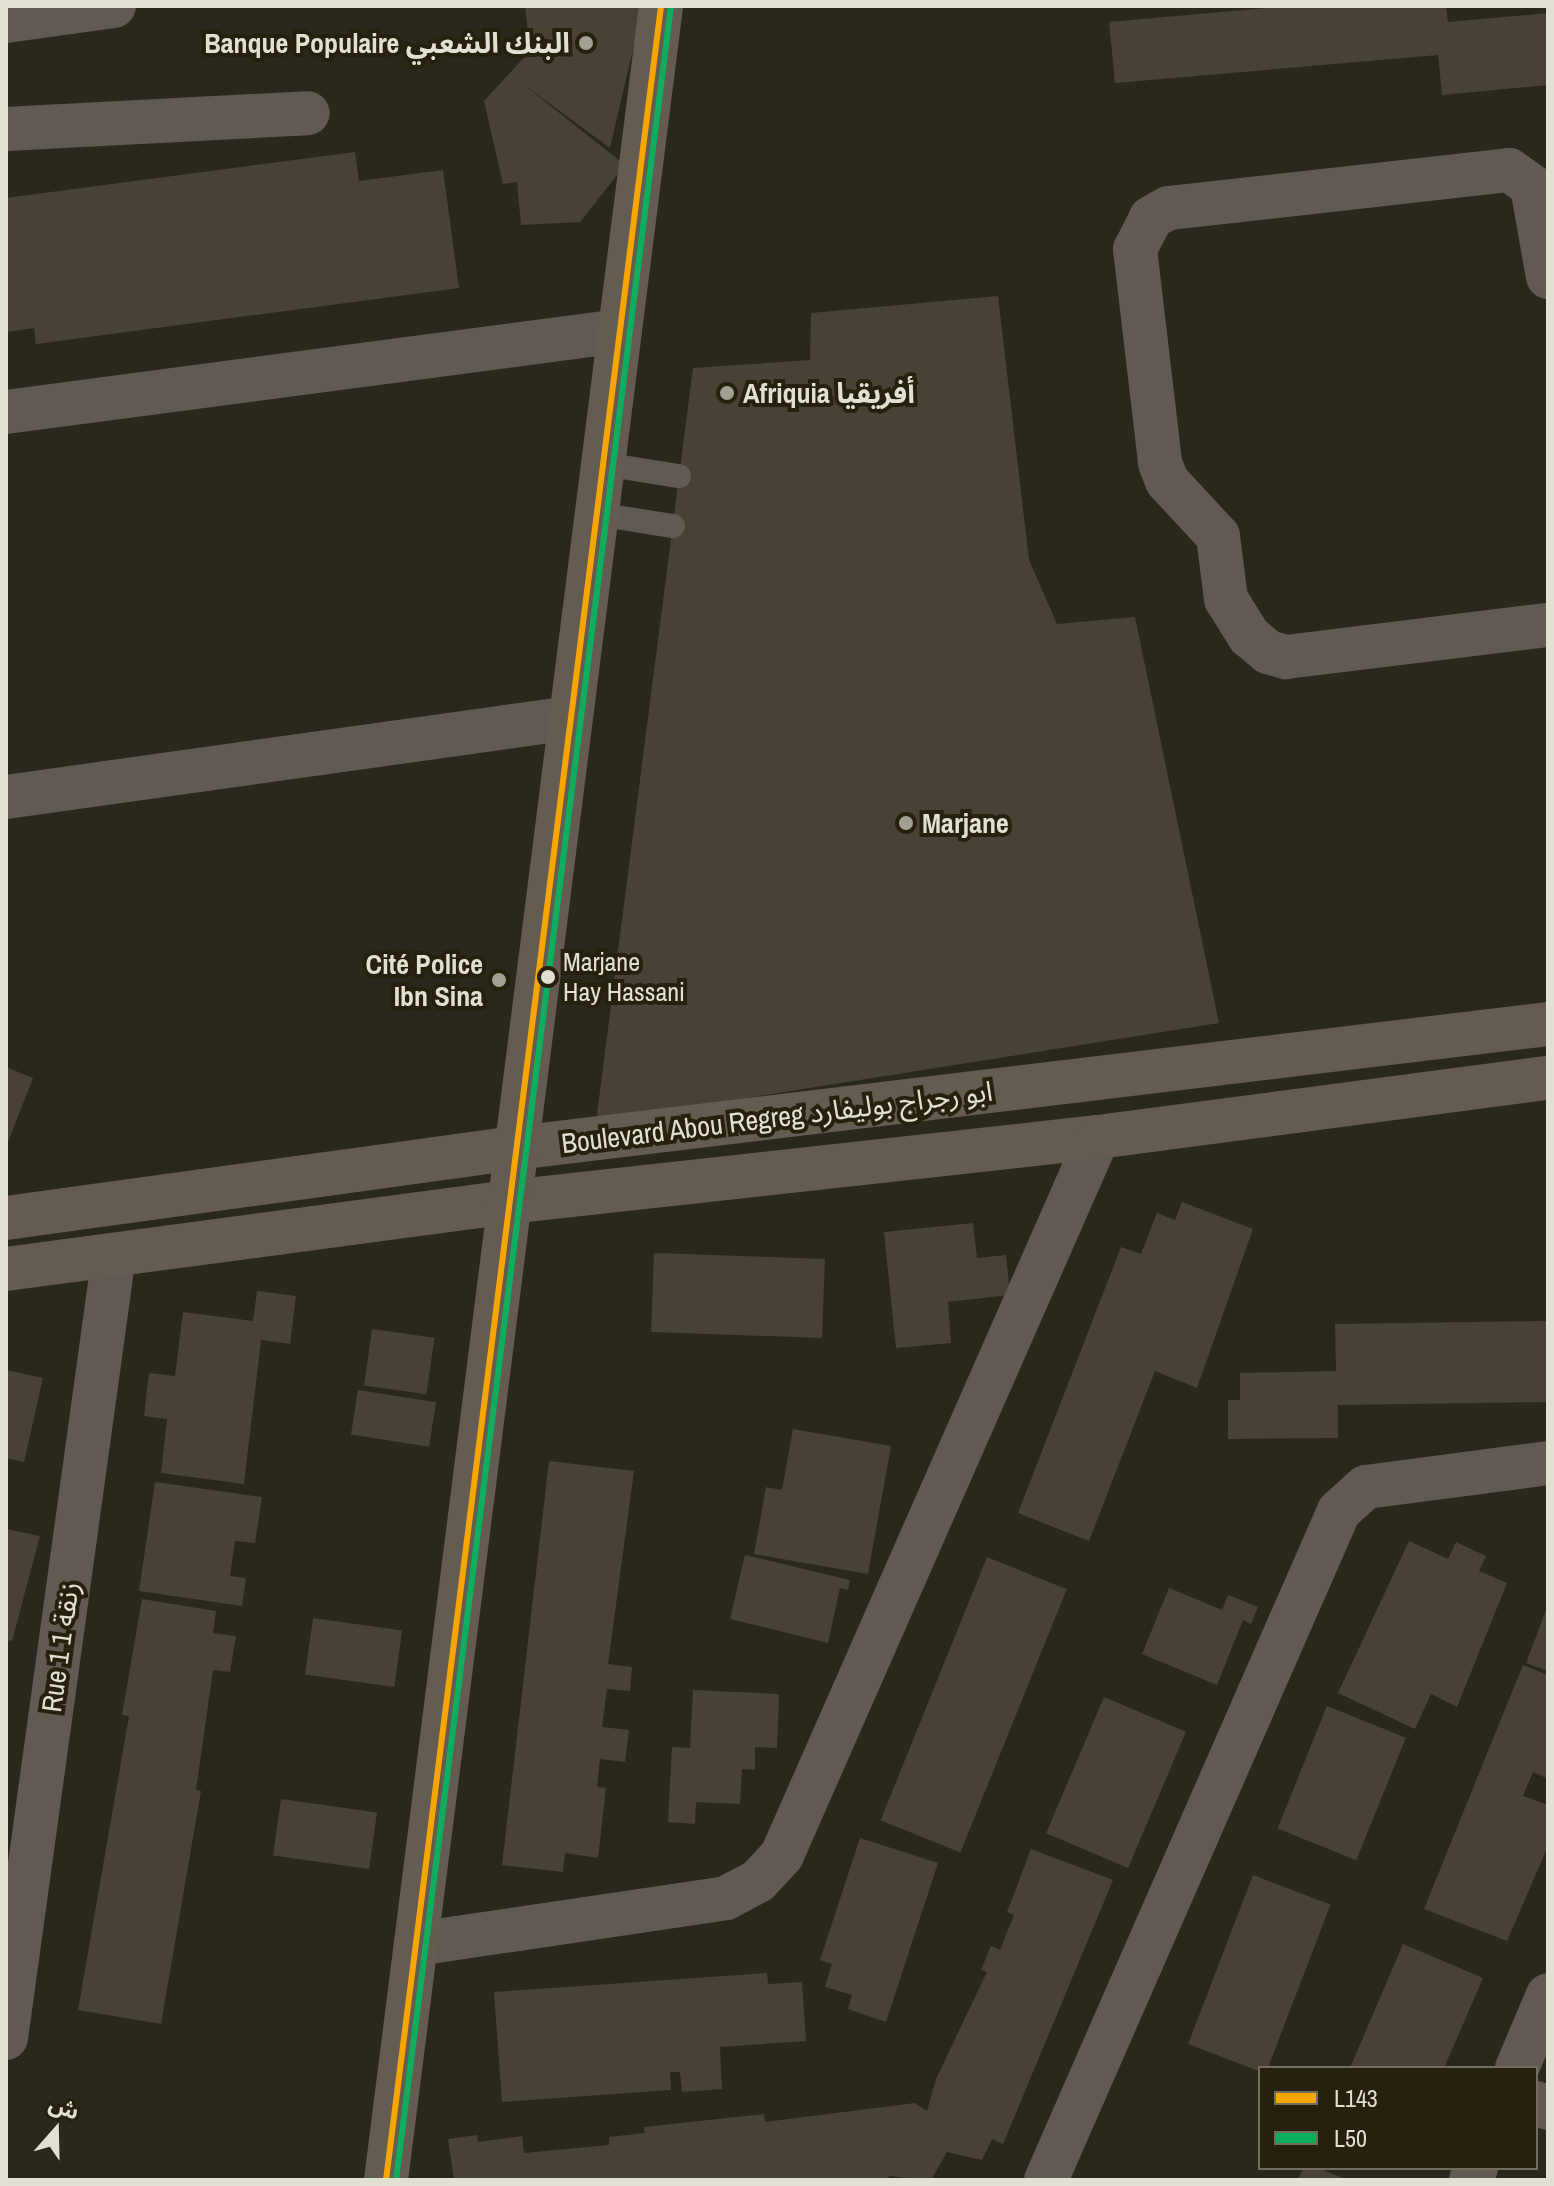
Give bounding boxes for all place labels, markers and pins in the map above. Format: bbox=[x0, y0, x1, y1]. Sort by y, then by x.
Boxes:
place label: Banque Populaire البنك الشعبي bbox=[204, 26, 570, 60]
marker: Banque Populaire البنك الشعبي bbox=[577, 34, 595, 52]
place label: Afriquia أفريقيا bbox=[743, 376, 915, 410]
marker: Afriquia أفريقيا bbox=[718, 384, 736, 402]
place label: Marjane bbox=[922, 806, 1009, 840]
marker: Marjane bbox=[897, 814, 915, 832]
place label: Marjane Hay Hassani bbox=[563, 946, 685, 1008]
place label: Cité Police Ibn Sina bbox=[366, 947, 483, 1013]
marker: Marjane Hay Hassani bbox=[540, 969, 556, 985]
marker: Cité Police Ibn Sina bbox=[490, 971, 508, 989]

